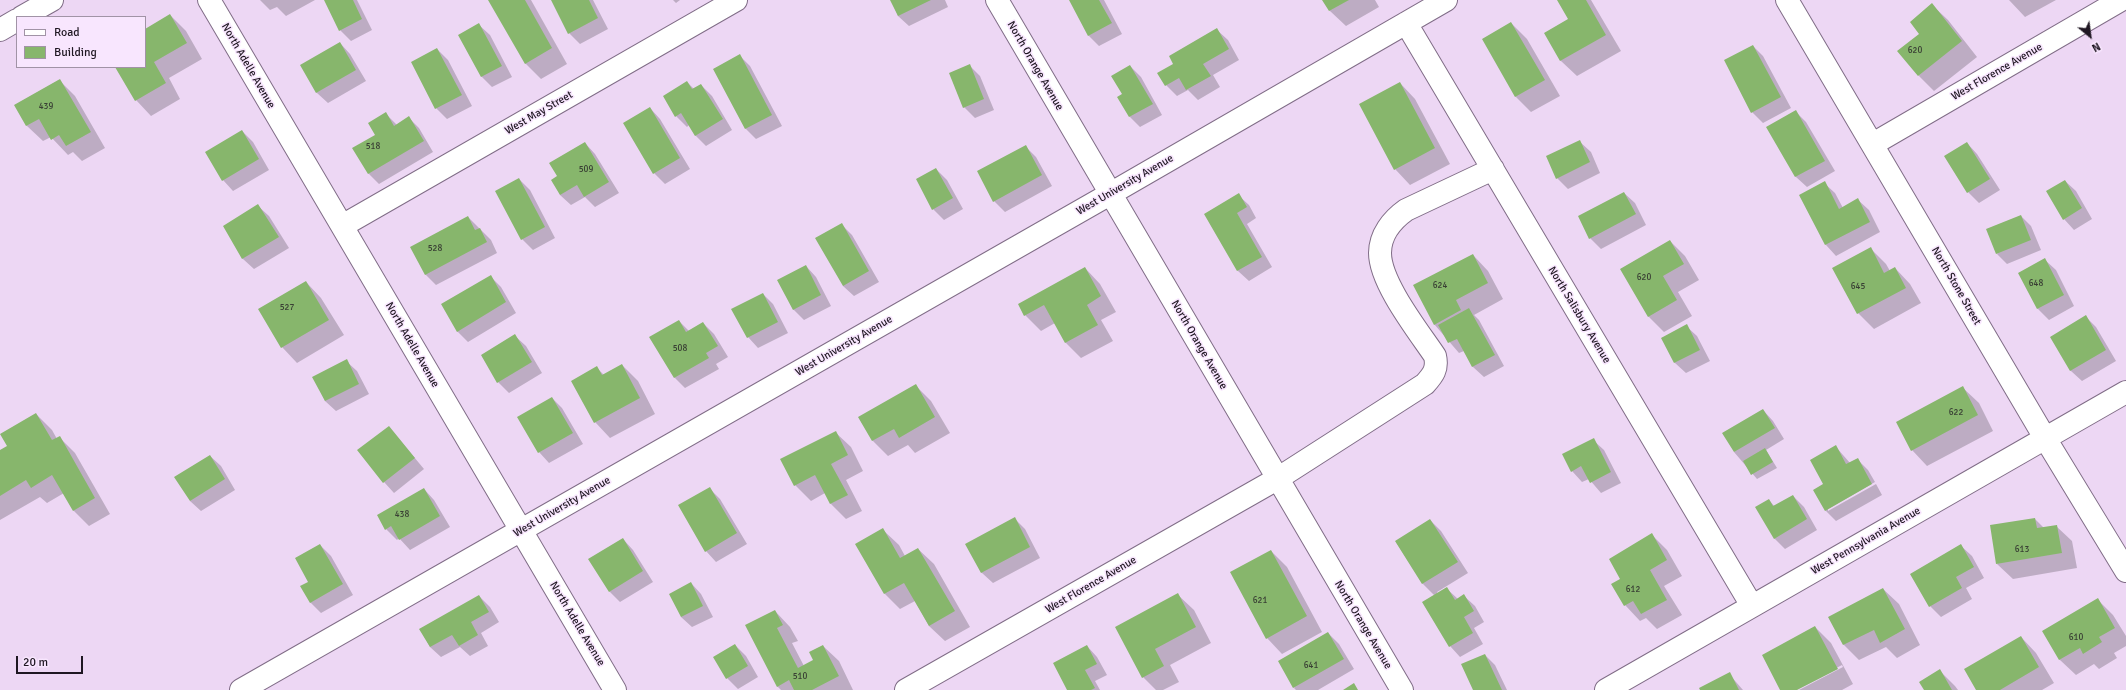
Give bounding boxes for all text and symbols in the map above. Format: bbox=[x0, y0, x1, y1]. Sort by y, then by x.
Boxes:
legend bbox=[16, 16, 146, 68]
north arrow bbox=[2070, 16, 2110, 56]
street label: North Orange Avenue bbox=[1004, 19, 1066, 113]
street label: North Adelle Avenue bbox=[218, 21, 278, 111]
text: Road bbox=[54, 25, 80, 40]
text: N bbox=[2090, 39, 2103, 54]
street label: West Florence Avenue bbox=[1949, 41, 2045, 103]
text: Building bbox=[54, 45, 97, 60]
house number: 620 bbox=[1908, 46, 1922, 56]
street label: West May Street bbox=[503, 88, 575, 138]
house number: 439 bbox=[39, 102, 53, 112]
house number: 518 bbox=[366, 142, 380, 152]
street label: West University Avenue bbox=[1074, 152, 1176, 218]
house number: 509 bbox=[579, 165, 593, 175]
house number: 528 bbox=[428, 244, 442, 254]
street label: North Stone Street bbox=[1928, 245, 1984, 327]
street label: North Salisbury Avenue bbox=[1545, 264, 1613, 366]
house number: 620 bbox=[1637, 273, 1651, 283]
house number: 648 bbox=[2029, 279, 2043, 289]
house number: 624 bbox=[1433, 281, 1447, 291]
house number: 645 bbox=[1851, 282, 1865, 292]
street label: North Orange Avenue bbox=[1168, 298, 1230, 392]
street label: North Adelle Avenue bbox=[382, 300, 442, 390]
house number: 527 bbox=[280, 303, 294, 313]
street label: West University Avenue bbox=[793, 313, 895, 379]
house number: 508 bbox=[673, 344, 687, 354]
house number: 622 bbox=[1949, 408, 1963, 418]
street label: West University Avenue bbox=[511, 474, 613, 540]
street label: West Pennsylvania Avenue bbox=[1809, 504, 1923, 578]
house number: 438 bbox=[395, 510, 409, 520]
house number: 613 bbox=[2015, 545, 2029, 555]
street label: West Florence Avenue bbox=[1043, 554, 1139, 616]
street label: North Orange Avenue bbox=[1331, 578, 1395, 672]
street label: North Adelle Avenue bbox=[547, 579, 607, 669]
house number: 612 bbox=[1626, 585, 1640, 595]
house number: 621 bbox=[1253, 596, 1267, 606]
house number: 610 bbox=[2069, 633, 2083, 643]
scale bar bbox=[18, 648, 85, 674]
text: 20 m bbox=[23, 655, 48, 670]
house number: 641 bbox=[1304, 661, 1318, 671]
house number: 510 bbox=[793, 672, 807, 682]

